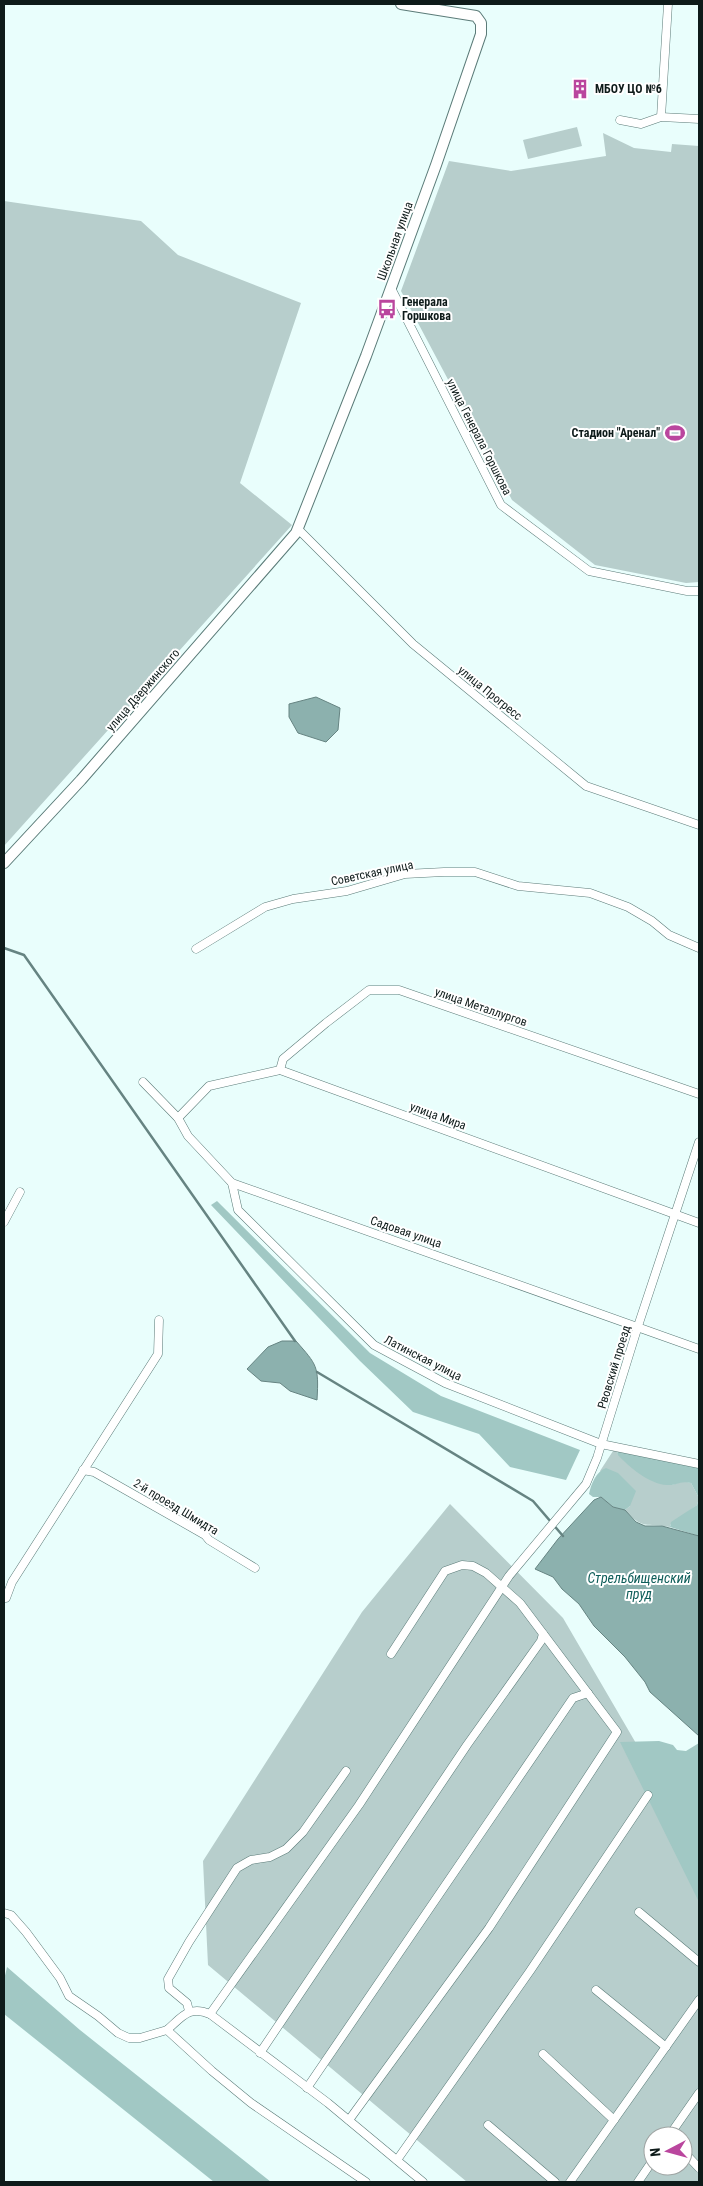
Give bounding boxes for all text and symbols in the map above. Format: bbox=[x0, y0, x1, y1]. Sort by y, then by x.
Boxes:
building icon: МБОУ ЦО №6 bbox=[569, 78, 591, 100]
place label: МБОУ ЦО №6 bbox=[595, 82, 662, 96]
street label: Школьная улица bbox=[374, 200, 416, 282]
place label: Генерала Горшкова bbox=[402, 295, 451, 323]
bus stop icon: Генерала Горшкова bbox=[376, 298, 398, 320]
street label: улица Генерала Горшкова bbox=[444, 376, 515, 498]
sports icon: Стадион "Аренал" bbox=[664, 422, 686, 444]
place label: Стадион "Аренал" bbox=[572, 426, 660, 440]
street label: улица Дзержинского bbox=[104, 646, 182, 734]
street label: улица Прогресс bbox=[455, 663, 525, 723]
street label: Советская улица bbox=[330, 857, 415, 889]
street label: улица Металлургов bbox=[433, 985, 529, 1029]
street label: улица Мира bbox=[408, 1099, 468, 1133]
street label: Садовая улица bbox=[369, 1213, 444, 1251]
street label: Рвовский проезд bbox=[595, 1323, 634, 1410]
street label: Латинская улица bbox=[382, 1332, 464, 1384]
street label: 2-й проезд Шмидта bbox=[131, 1476, 221, 1538]
water label: Стрельбищенский пруд bbox=[587, 1570, 691, 1602]
north arrow bbox=[643, 2126, 693, 2176]
text: N bbox=[647, 2147, 663, 2157]

